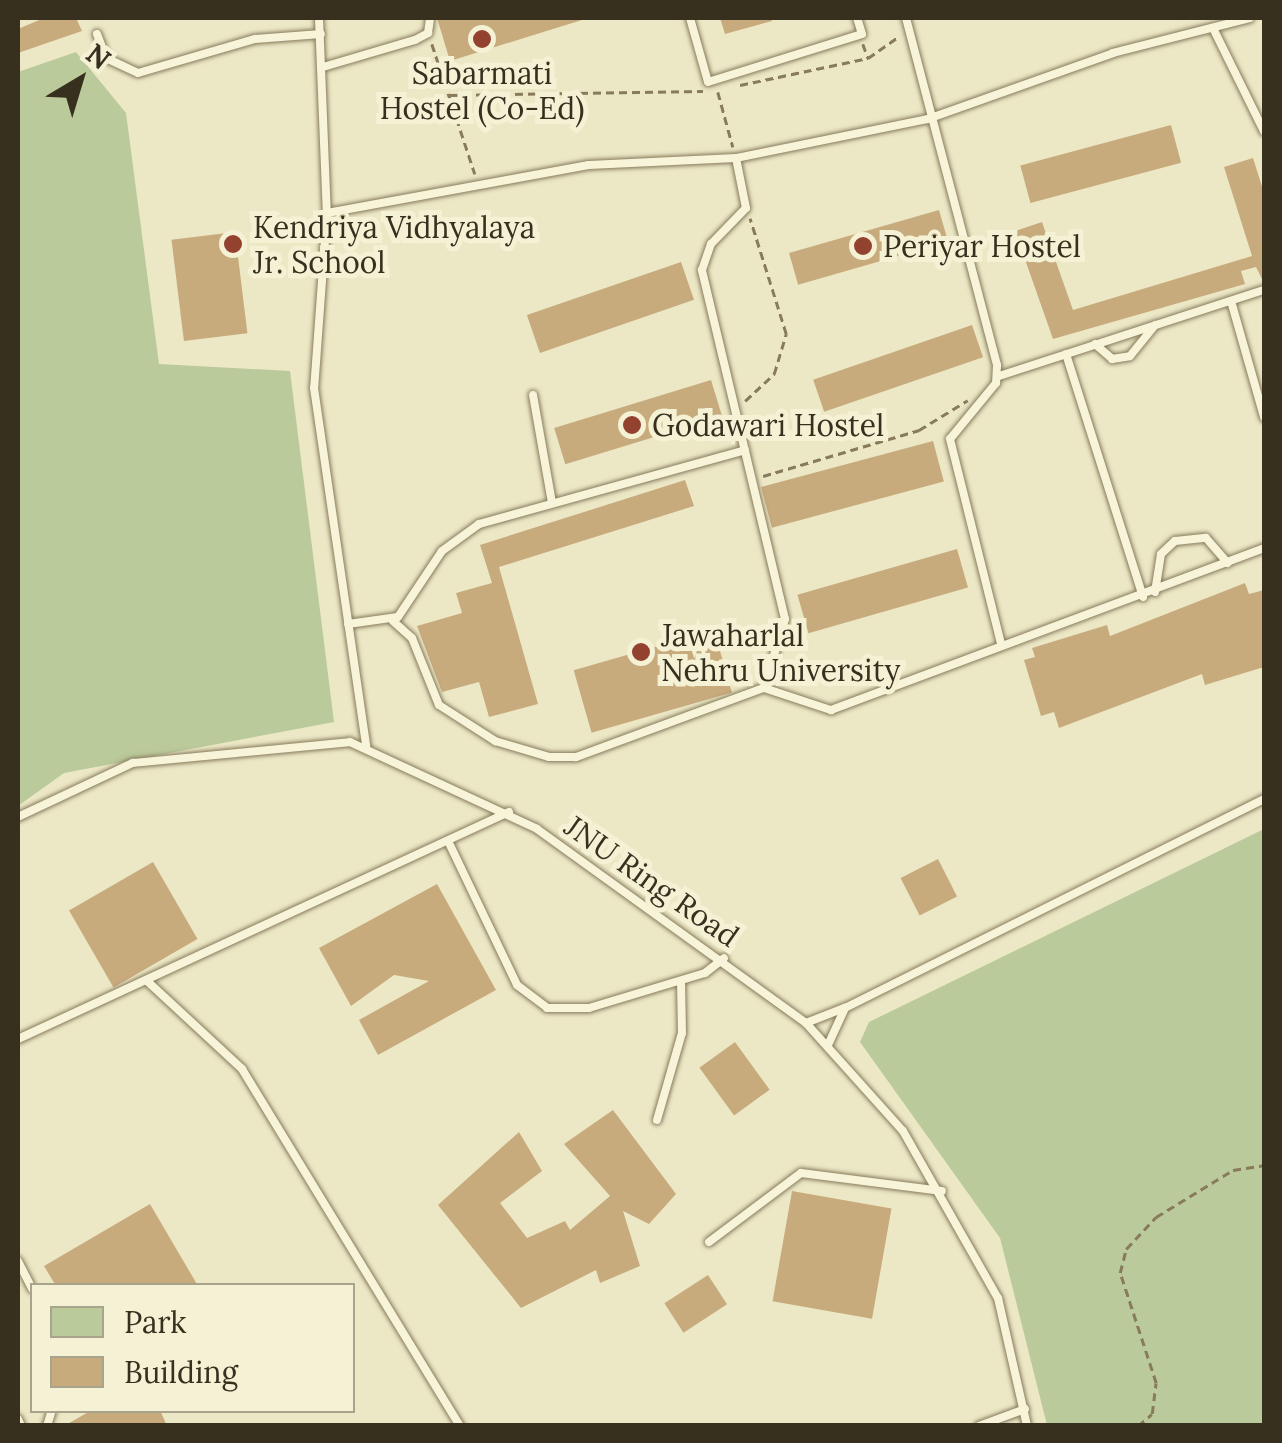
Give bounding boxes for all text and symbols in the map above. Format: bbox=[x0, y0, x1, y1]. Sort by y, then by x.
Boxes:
marker: Sabarmati Hostel (Co-Ed) bbox=[471, 28, 493, 50]
north arrow bbox=[30, 30, 130, 130]
text: N bbox=[79, 36, 118, 77]
place label: Sabarmati Hostel (Co-Ed) bbox=[380, 55, 584, 126]
place label: Kendriya Vidhyalaya Jr. School bbox=[253, 209, 535, 280]
place label: Periyar Hostel bbox=[883, 228, 1081, 264]
marker: Kendriya Vidhyalaya Jr. School bbox=[222, 233, 244, 255]
marker: Periyar Hostel bbox=[852, 235, 874, 257]
place label: Godawari Hostel bbox=[652, 407, 884, 443]
marker: Godawari Hostel bbox=[621, 414, 643, 436]
place label: Jawaharlal Nehru University bbox=[661, 617, 900, 688]
marker: Jawaharlal Nehru University bbox=[630, 641, 652, 663]
street label: JNU Ring Road bbox=[558, 808, 746, 954]
legend bbox=[30, 1283, 355, 1413]
text: Park bbox=[124, 1303, 186, 1341]
text: Building bbox=[124, 1353, 238, 1391]

